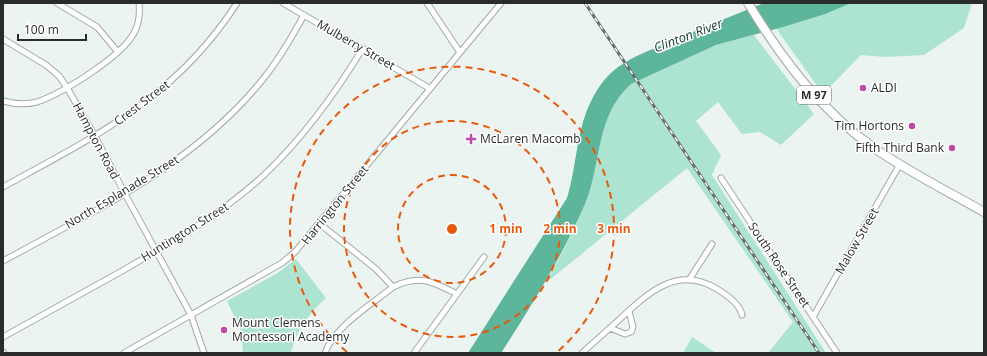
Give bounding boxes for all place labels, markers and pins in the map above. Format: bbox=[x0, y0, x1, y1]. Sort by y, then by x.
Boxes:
place label: ALDI bbox=[871, 79, 897, 96]
marker: ALDI bbox=[858, 83, 868, 93]
place label: Tim Hortons bbox=[835, 117, 904, 134]
marker: Tim Hortons bbox=[907, 121, 917, 131]
place label: McLaren Macomb bbox=[480, 130, 580, 147]
marker: McLaren Macomb bbox=[465, 133, 477, 145]
place label: Fifth Third Bank bbox=[856, 139, 945, 156]
marker: Fifth Third Bank bbox=[947, 143, 957, 153]
centre of rings bbox=[445, 222, 459, 236]
place label: Mount Clemens Montessori Academy bbox=[232, 314, 350, 345]
marker: Mount Clemens Montessori Academy bbox=[219, 325, 229, 335]

